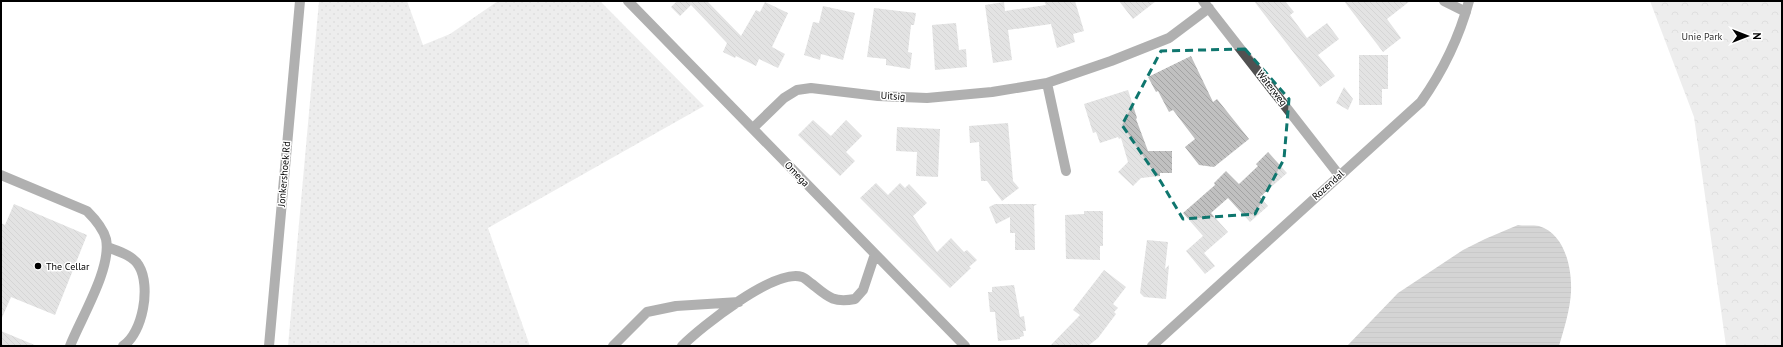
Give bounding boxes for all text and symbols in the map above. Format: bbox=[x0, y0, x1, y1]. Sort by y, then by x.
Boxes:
north arrow bbox=[1727, 16, 1767, 56]
park label: Unie Park bbox=[1682, 30, 1723, 43]
text: N bbox=[1750, 32, 1764, 40]
street label: Waterweg bbox=[1254, 67, 1290, 109]
street label: Uitsig bbox=[880, 89, 906, 103]
street label: Jonkershoek Rd bbox=[275, 141, 293, 208]
street label: Omega bbox=[782, 159, 812, 189]
street label: Rozendal bbox=[1309, 167, 1347, 203]
place label: The Cellar bbox=[46, 260, 90, 273]
marker: The Cellar bbox=[33, 261, 43, 271]

